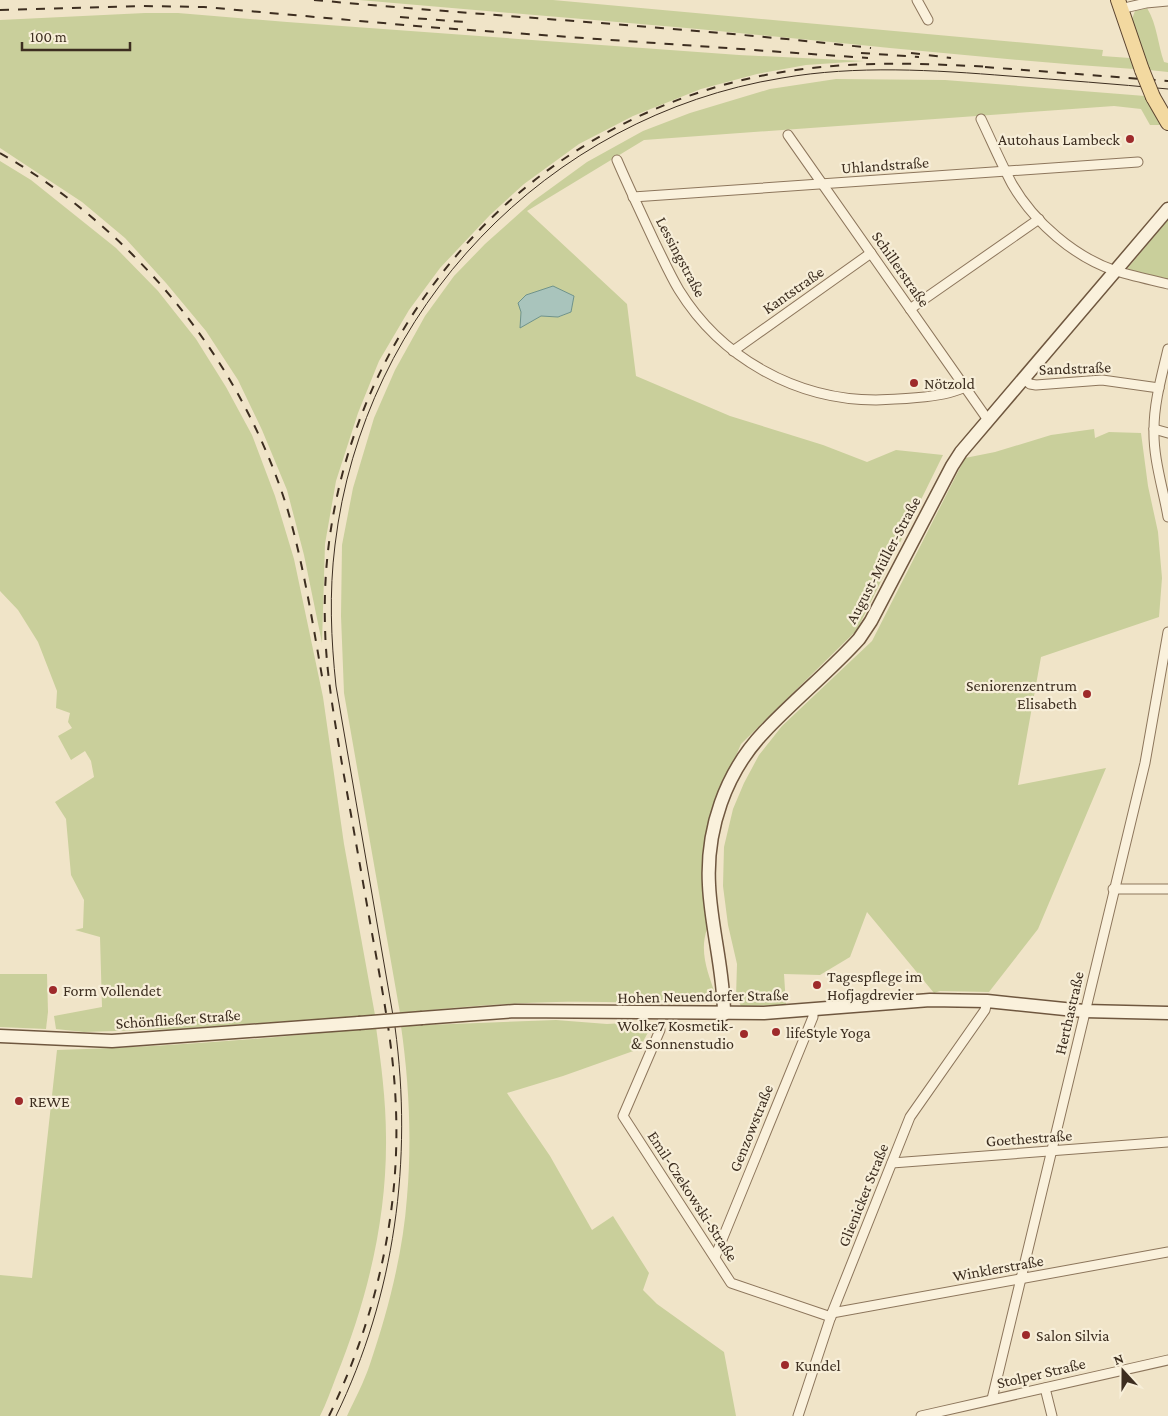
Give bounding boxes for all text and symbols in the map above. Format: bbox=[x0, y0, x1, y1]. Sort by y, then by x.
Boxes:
scale bar bbox=[22, 20, 130, 52]
text: 100 m bbox=[30, 29, 67, 45]
place label: Autohaus Lambeck bbox=[998, 131, 1120, 148]
marker: Autohaus Lambeck bbox=[1124, 133, 1136, 145]
street label: Uhlandstraße bbox=[841, 153, 929, 177]
street label: Lessingstraße bbox=[652, 214, 709, 300]
street label: Schillerstraße bbox=[869, 228, 933, 310]
street label: Kantstraße bbox=[759, 263, 827, 317]
street label: Sandstraße bbox=[1039, 358, 1111, 378]
place label: Nötzold bbox=[924, 375, 976, 392]
marker: Nötzold bbox=[908, 377, 920, 389]
street label: August-Müller-Straße bbox=[842, 494, 925, 627]
place label: Seniorenzentrum Elisabeth bbox=[966, 677, 1077, 712]
marker: Seniorenzentrum Elisabeth bbox=[1081, 688, 1093, 700]
place label: Tagespflege im Hofjagdrevier bbox=[827, 968, 923, 1004]
street label: Herthastraße bbox=[1051, 970, 1087, 1056]
marker: Tagespflege im Hofjagdrevier bbox=[811, 979, 823, 991]
place label: Form Vollendet bbox=[63, 982, 162, 999]
marker: Form Vollendet bbox=[47, 984, 59, 996]
street label: Hohen Neuendorfer Straße bbox=[617, 986, 789, 1006]
street label: Schönfließer Straße bbox=[115, 1006, 241, 1032]
place label: Wolke7 Kosmetik- & Sonnenstudio bbox=[617, 1017, 734, 1052]
place label: lifeStyle Yoga bbox=[786, 1024, 871, 1042]
marker: lifeStyle Yoga bbox=[770, 1026, 782, 1038]
marker: Wolke7 Kosmetik- & Sonnenstudio bbox=[738, 1028, 750, 1040]
street label: Genzowstraße bbox=[726, 1082, 776, 1174]
place label: REWE bbox=[29, 1093, 70, 1110]
marker: REWE bbox=[13, 1095, 25, 1107]
street label: Goethestraße bbox=[985, 1127, 1073, 1149]
street label: Emil-Czekowski-Straße bbox=[645, 1128, 741, 1264]
street label: Glienicker Straße bbox=[835, 1141, 891, 1249]
street label: Winklerstraße bbox=[951, 1252, 1045, 1284]
place label: Salon Silvia bbox=[1036, 1327, 1110, 1344]
marker: Salon Silvia bbox=[1020, 1329, 1032, 1341]
north arrow bbox=[1098, 1346, 1148, 1396]
text: N bbox=[1111, 1350, 1126, 1368]
street label: Stolper Straße bbox=[995, 1355, 1087, 1392]
place label: Kundel bbox=[795, 1357, 841, 1374]
marker: Kundel bbox=[779, 1359, 791, 1371]

